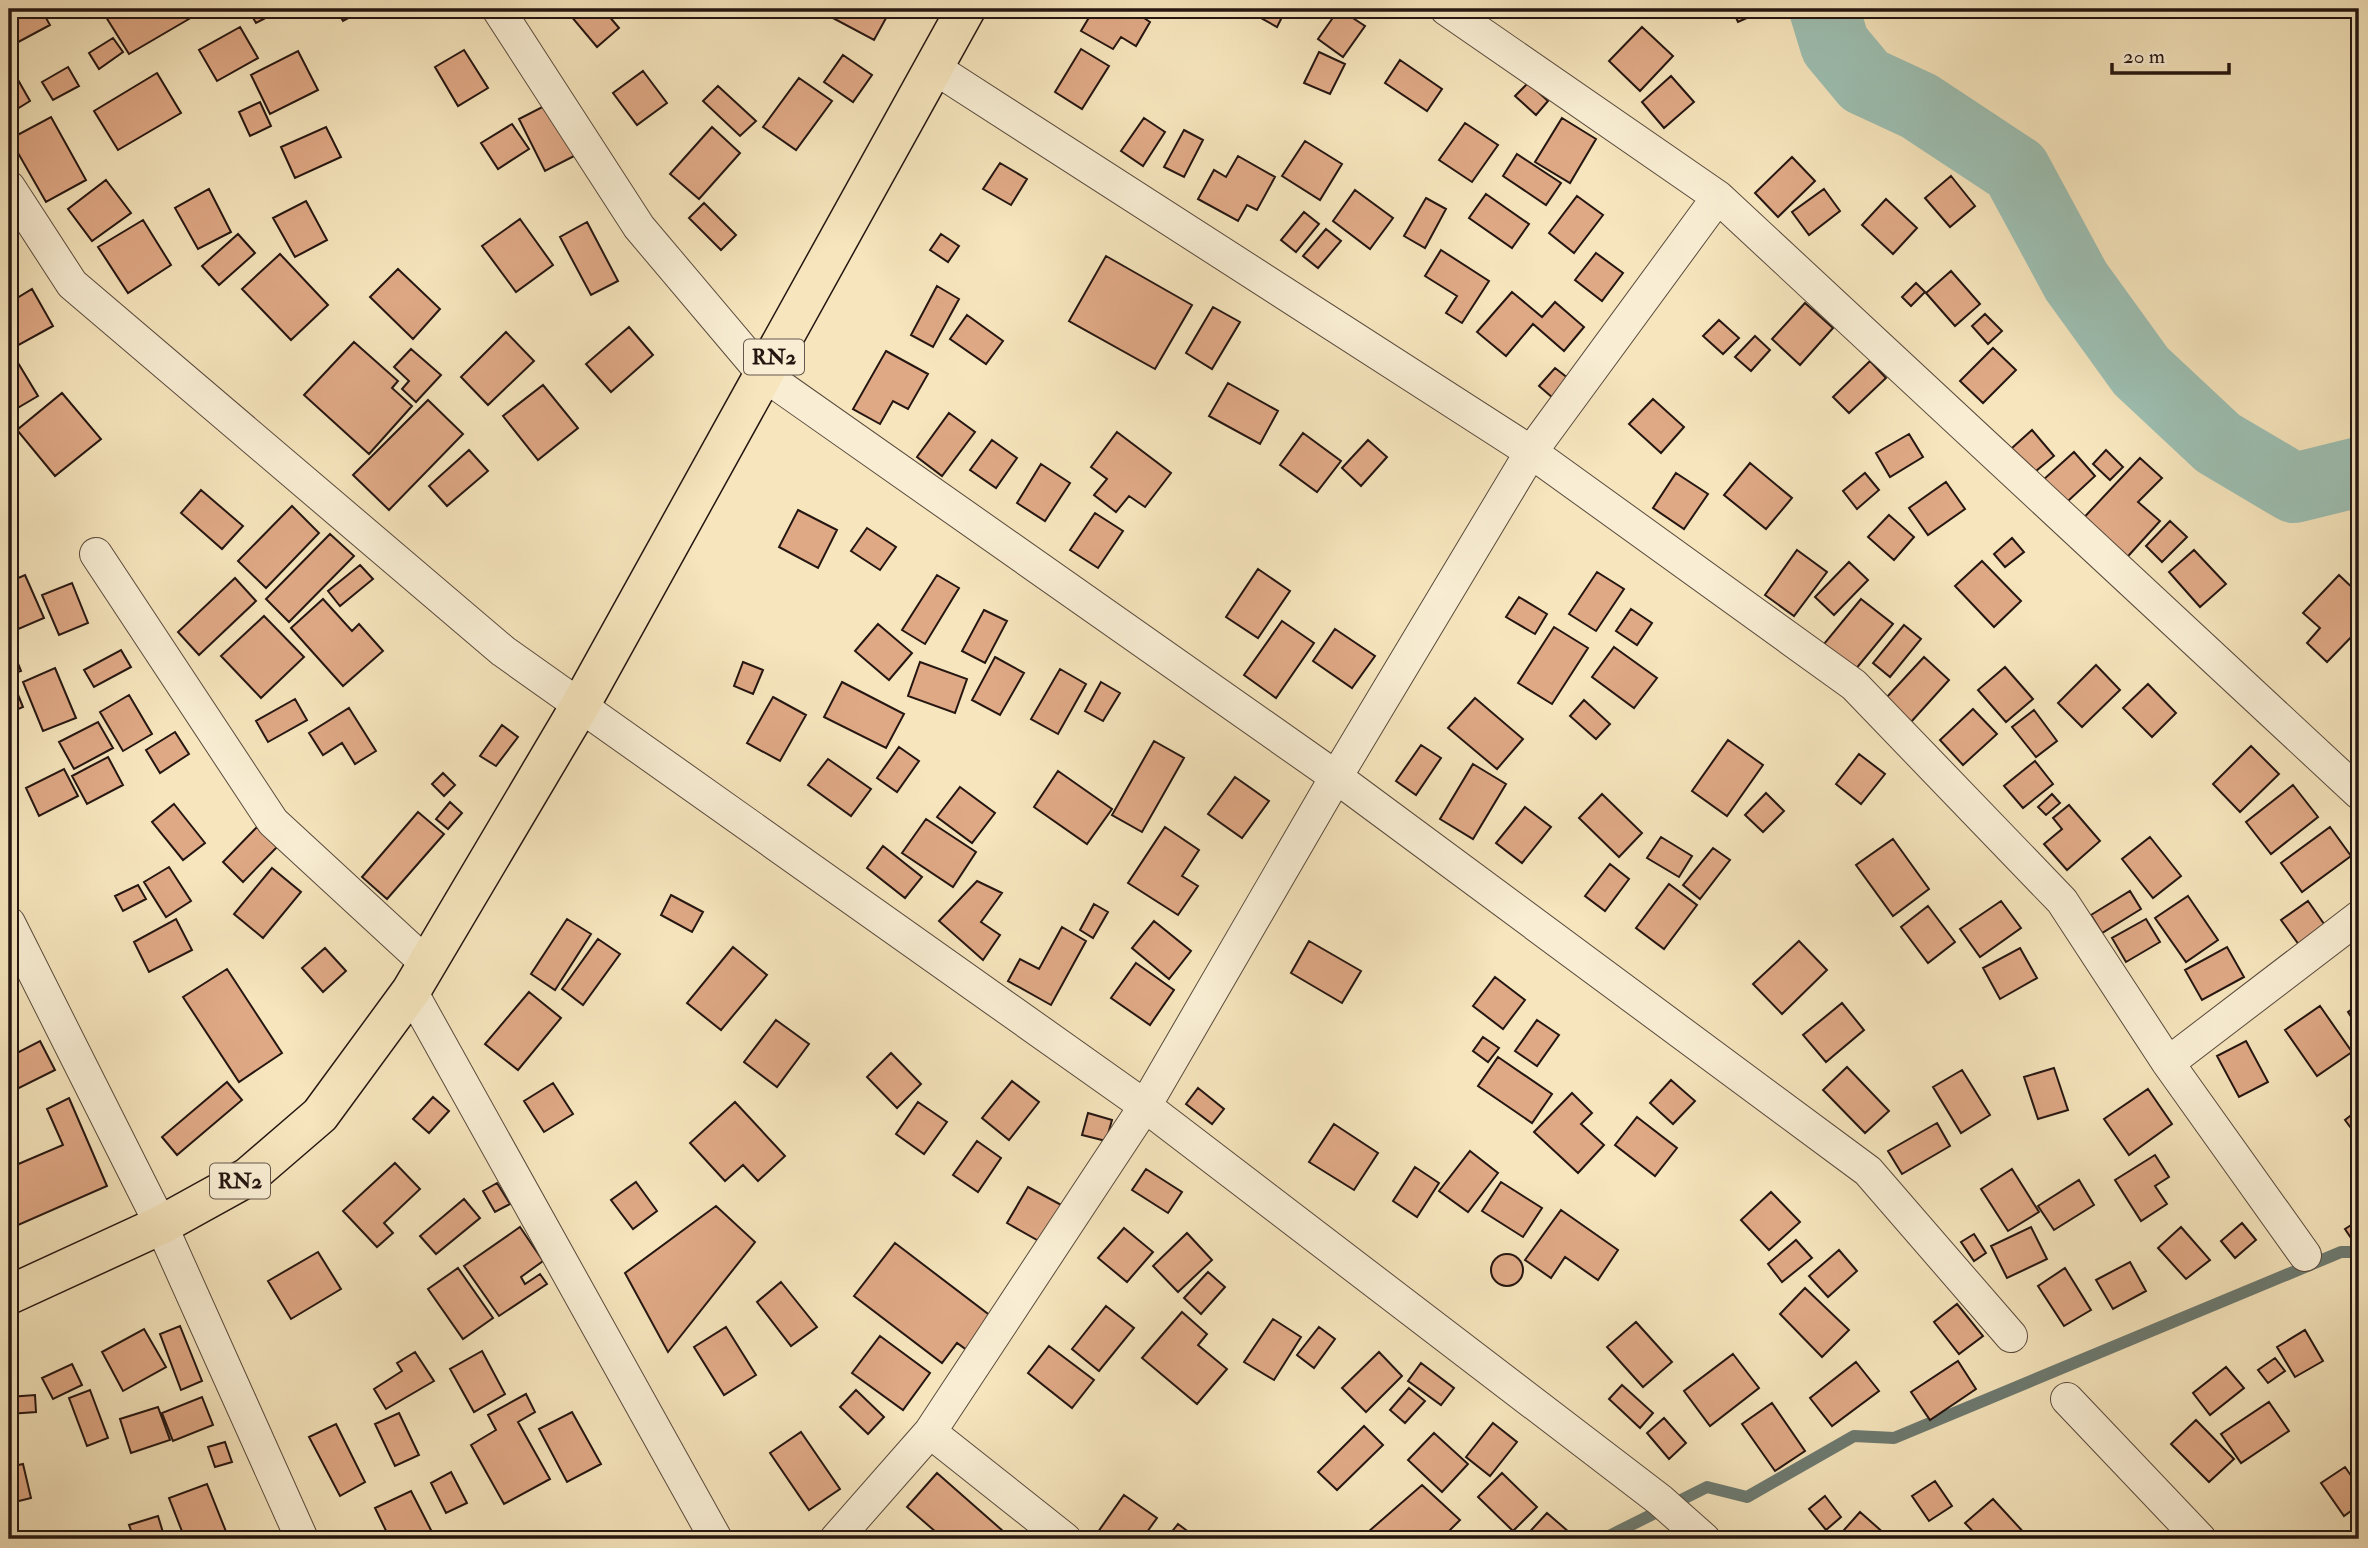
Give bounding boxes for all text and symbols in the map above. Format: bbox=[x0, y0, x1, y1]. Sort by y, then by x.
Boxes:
scale bar bbox=[2112, 32, 2230, 76]
text: 20 m bbox=[2123, 43, 2165, 70]
road number: RN2 bbox=[744, 340, 804, 374]
road number: RN2 bbox=[210, 1164, 270, 1198]

